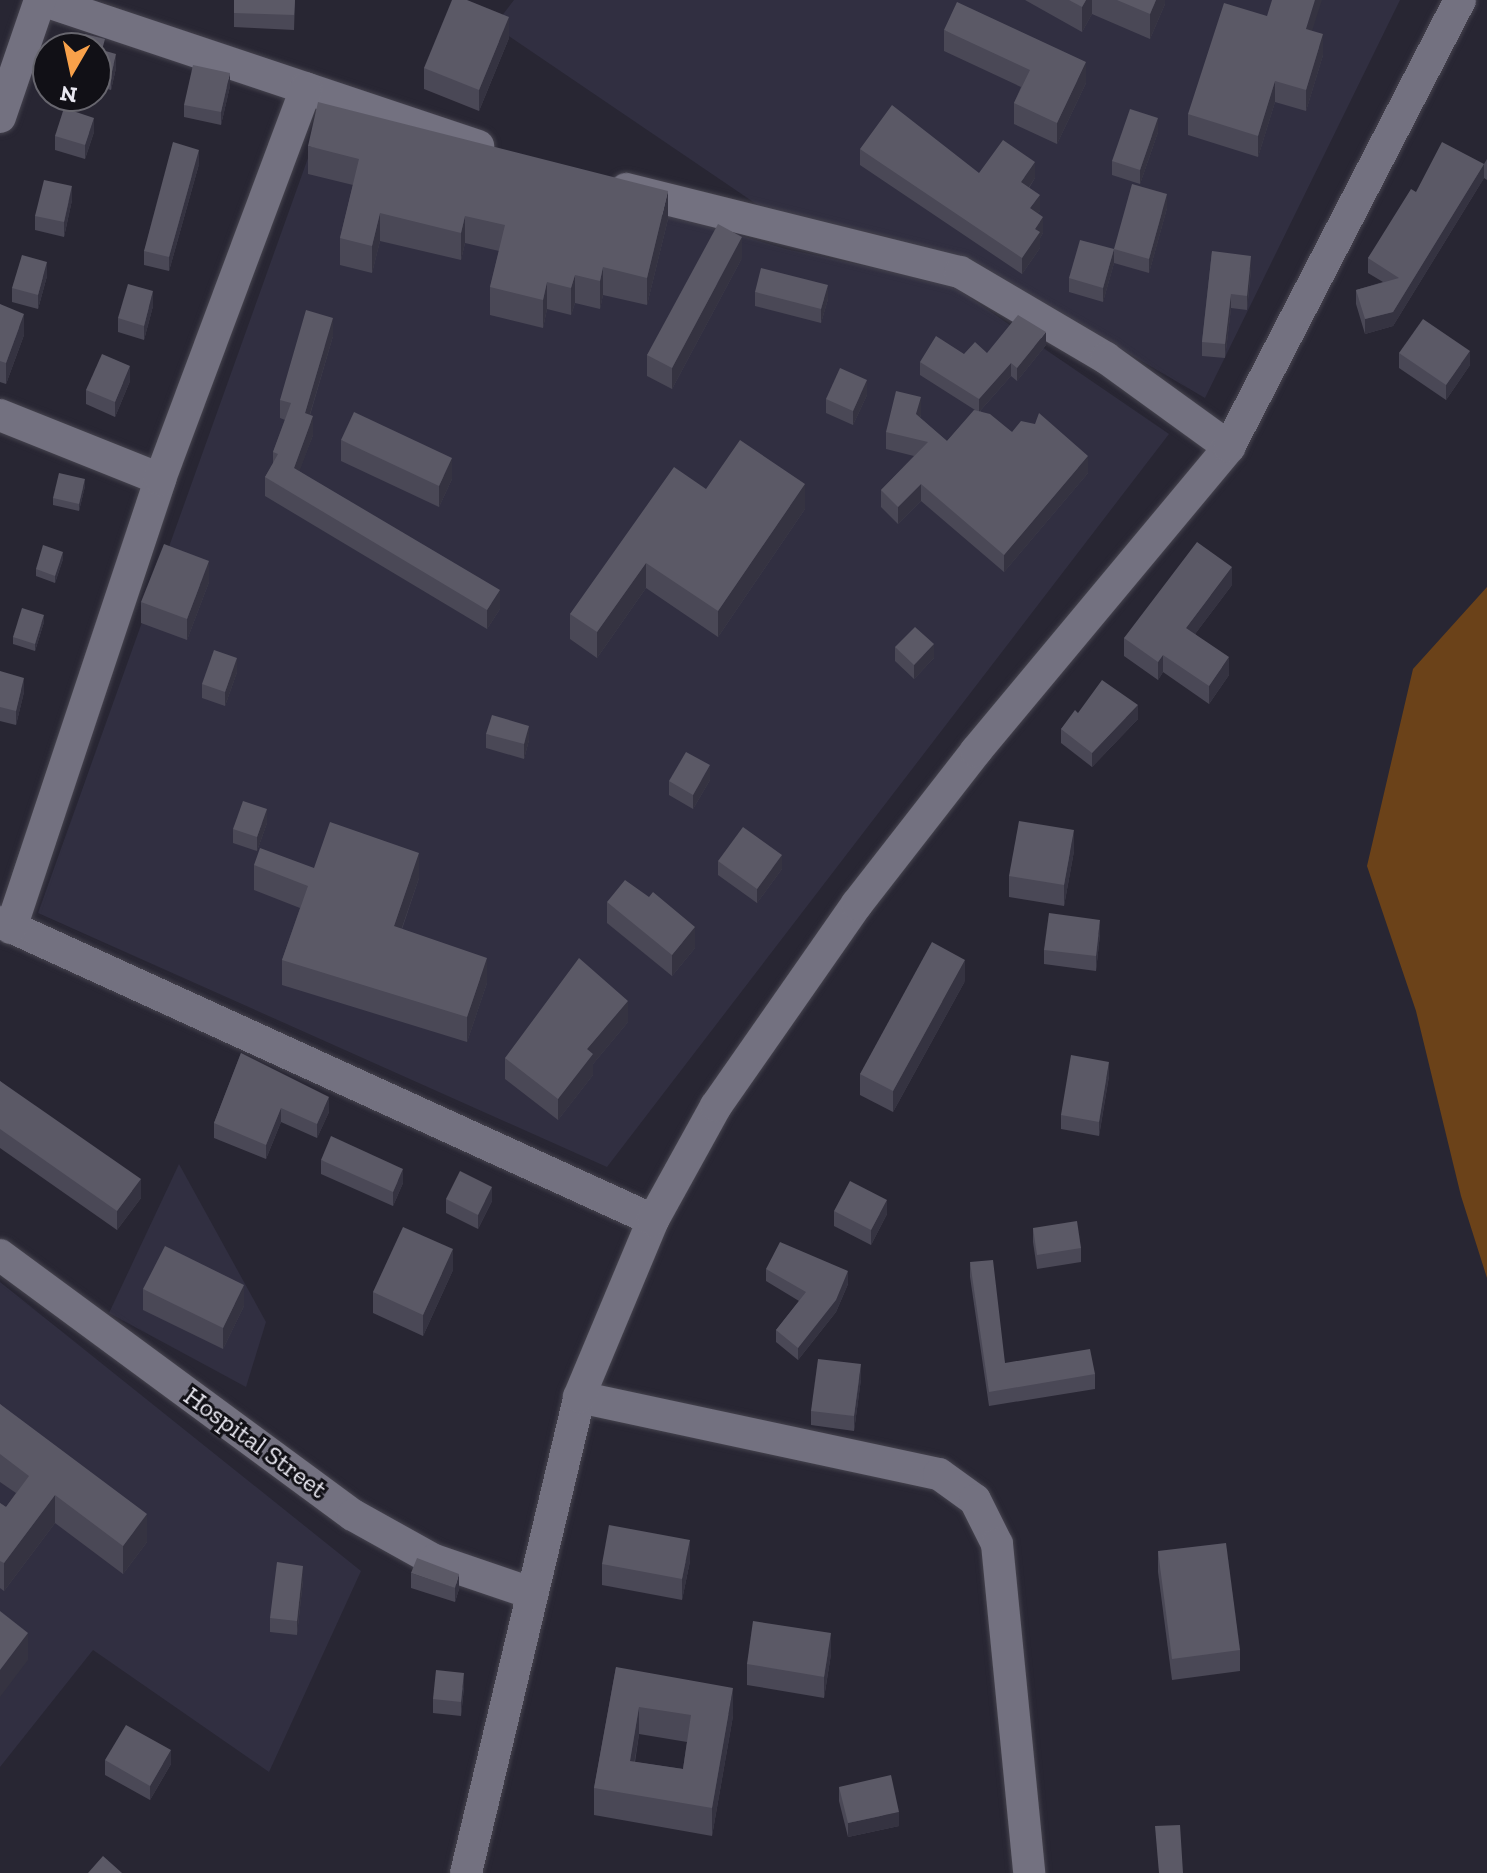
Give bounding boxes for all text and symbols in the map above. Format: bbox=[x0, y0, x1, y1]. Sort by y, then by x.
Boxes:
north arrow bbox=[32, 32, 112, 112]
text: N bbox=[58, 80, 79, 109]
street label: Hospital Street bbox=[178, 1381, 332, 1505]

